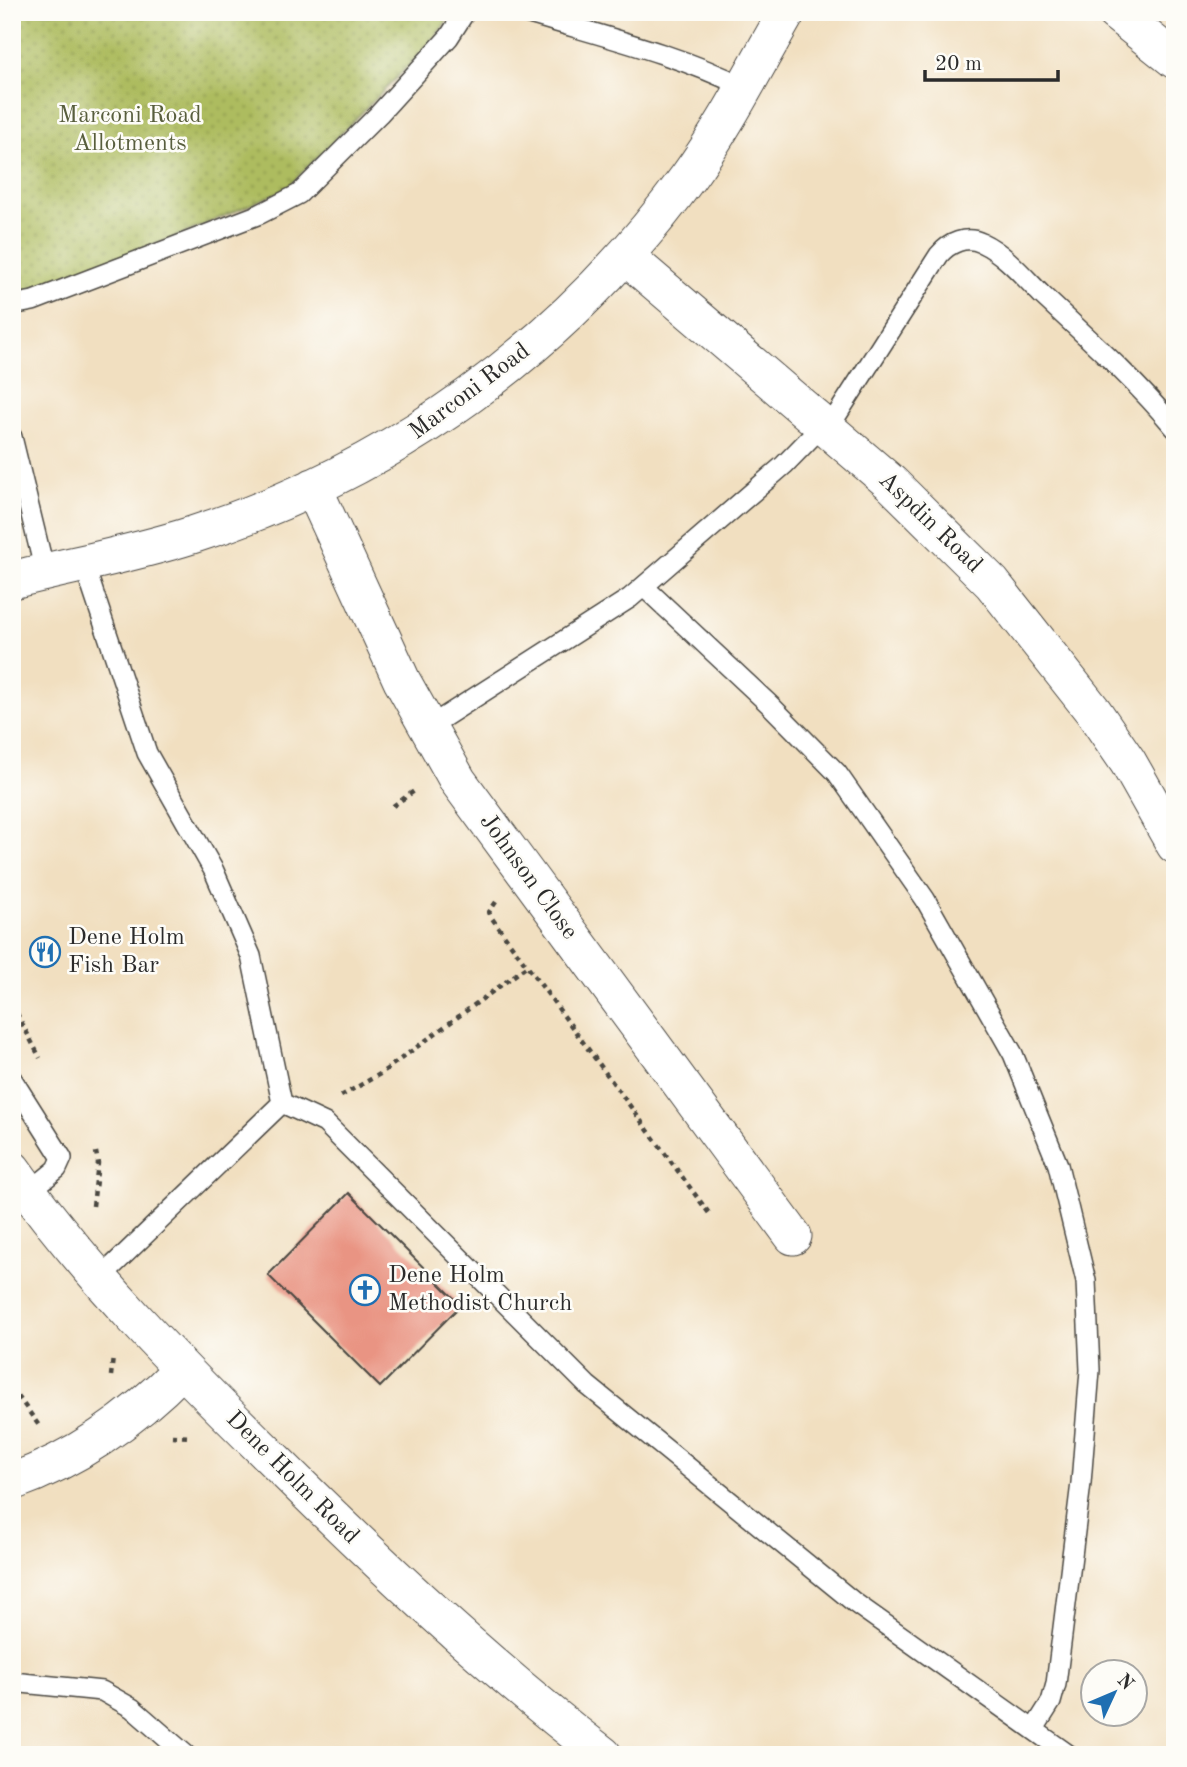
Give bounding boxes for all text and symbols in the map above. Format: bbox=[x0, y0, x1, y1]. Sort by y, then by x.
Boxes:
scale bar bbox=[925, 38, 1058, 82]
text: 20 m bbox=[935, 54, 982, 75]
park label: Marconi Road Allotments bbox=[58, 104, 202, 156]
street label: Marconi Road bbox=[405, 339, 535, 445]
street label: Aspdin Road bbox=[874, 468, 986, 578]
street label: Johnson Close bbox=[475, 810, 581, 944]
place label: Dene Holm Fish Bar bbox=[68, 926, 185, 978]
restaurant icon: Dene Holm Fish Bar bbox=[28, 935, 62, 969]
place label: Dene Holm Methodist Church bbox=[388, 1264, 572, 1316]
church icon: Dene Holm Methodist Church bbox=[348, 1273, 382, 1307]
street label: Dene Holm Road bbox=[221, 1407, 363, 1549]
north arrow bbox=[1078, 1658, 1148, 1728]
text: N bbox=[1113, 1671, 1137, 1695]

